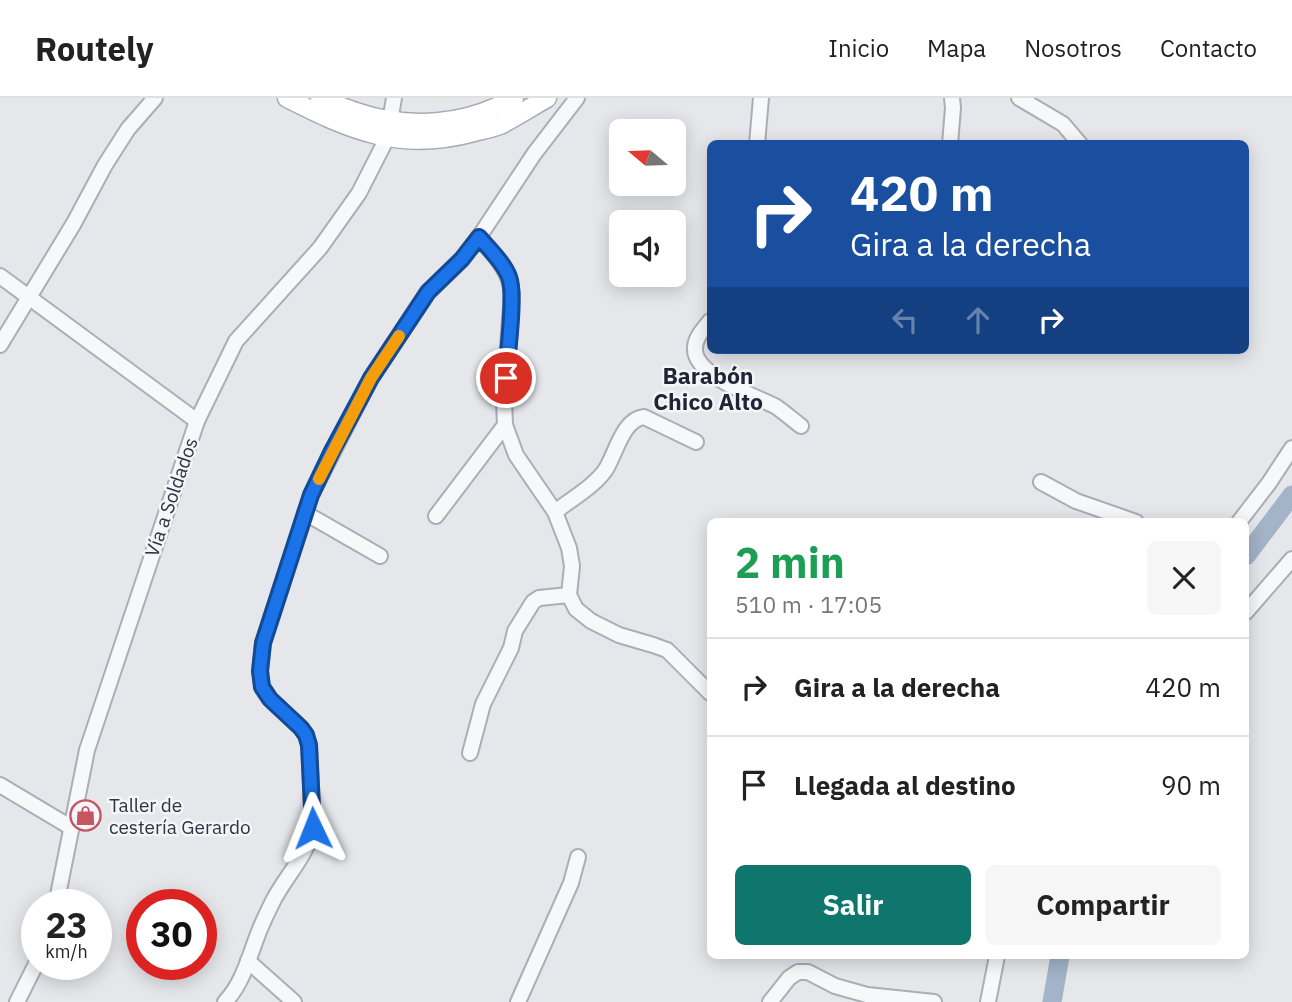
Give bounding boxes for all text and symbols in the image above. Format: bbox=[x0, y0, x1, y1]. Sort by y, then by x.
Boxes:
text: Routely bbox=[35, 27, 154, 70]
text: Inicio bbox=[828, 32, 889, 64]
text: Mapa bbox=[927, 32, 986, 64]
text: Nosotros bbox=[1024, 32, 1122, 64]
text: Contacto bbox=[1160, 32, 1257, 64]
north arrow bbox=[609, 119, 686, 196]
map controls bbox=[609, 119, 686, 287]
text: 420 m bbox=[850, 161, 994, 224]
icon: right bbox=[735, 168, 826, 259]
button: sound bbox=[609, 210, 686, 287]
text: Gira a la derecha bbox=[850, 223, 1091, 265]
icon: left bbox=[886, 301, 924, 339]
icon: ahead bbox=[959, 301, 997, 339]
icon: right bbox=[1032, 301, 1070, 339]
pin bbox=[476, 348, 536, 408]
icon: arrive bbox=[487, 359, 525, 397]
district label: Barabón Chico Alto bbox=[653, 360, 763, 416]
street label: Vía a Soldados bbox=[139, 434, 203, 560]
text: 2 min bbox=[735, 535, 845, 590]
button: close bbox=[1147, 541, 1221, 615]
text: 510 m · 17:05 bbox=[735, 589, 882, 619]
icon: right bbox=[735, 668, 773, 706]
text: Gira a la derecha bbox=[794, 670, 1000, 704]
text: 420 m bbox=[1145, 670, 1221, 704]
icon: arrive bbox=[735, 766, 773, 804]
text: Llegada al destino bbox=[794, 768, 1016, 802]
text: 90 m bbox=[1161, 768, 1221, 802]
position arrow bbox=[276, 791, 350, 865]
place label: Taller de cestería Gerardo bbox=[109, 793, 251, 839]
shop icon: Taller de cestería Gerardo bbox=[69, 799, 103, 833]
button: Salir bbox=[735, 865, 971, 945]
button: Compartir bbox=[985, 865, 1221, 945]
speed limit sign: 30 bbox=[126, 889, 217, 980]
text: 23 bbox=[45, 902, 88, 948]
text: km/h bbox=[45, 940, 88, 963]

